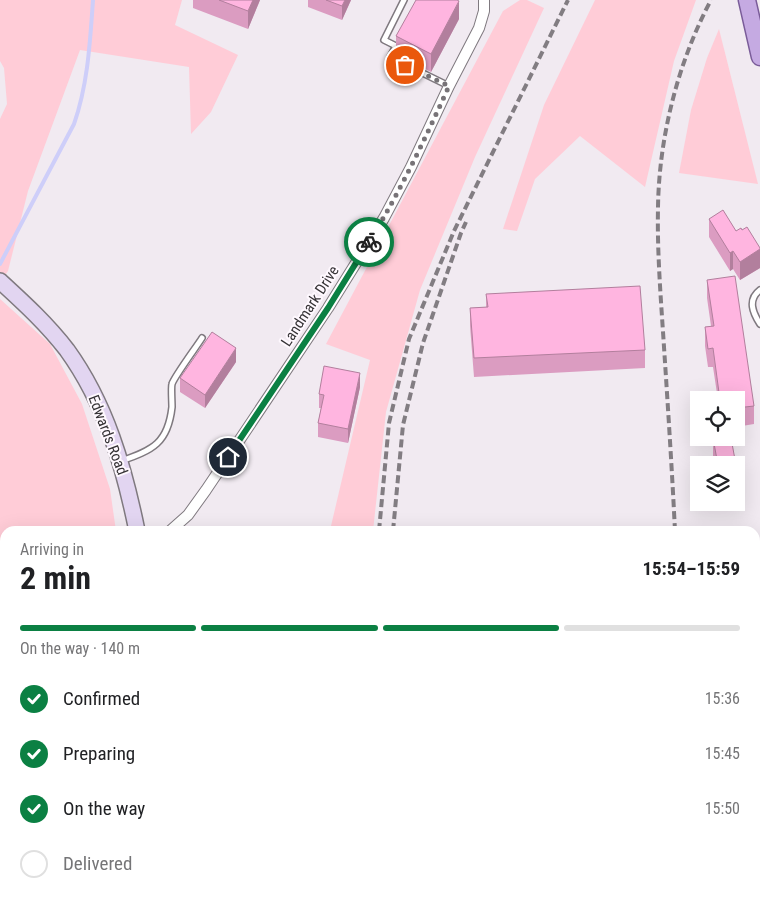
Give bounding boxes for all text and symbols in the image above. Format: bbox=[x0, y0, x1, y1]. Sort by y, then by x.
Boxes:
pin bbox=[384, 44, 426, 86]
icon: bag bbox=[391, 51, 419, 79]
courier bbox=[344, 217, 394, 267]
icon: bike bbox=[355, 228, 383, 256]
street label: Landmark Drive bbox=[277, 262, 343, 350]
map controls bbox=[690, 391, 745, 511]
button: locate bbox=[690, 391, 745, 446]
street label: Edwards Road bbox=[85, 393, 131, 477]
pin bbox=[207, 436, 249, 478]
icon: home bbox=[214, 443, 242, 471]
button: layers bbox=[690, 456, 745, 511]
text: Arriving in bbox=[20, 540, 84, 559]
text: 15:54–15:59 bbox=[642, 557, 740, 580]
text: 2 min bbox=[20, 559, 91, 597]
text: On the way · 140 m bbox=[20, 639, 140, 658]
icon: check bbox=[20, 685, 48, 713]
text: Confirmed bbox=[63, 687, 140, 710]
text: 15:36 bbox=[705, 689, 740, 708]
icon: check bbox=[20, 740, 48, 768]
text: Preparing bbox=[63, 742, 135, 765]
text: 15:45 bbox=[705, 744, 740, 763]
icon: check bbox=[20, 795, 48, 823]
text: On the way bbox=[63, 797, 145, 820]
text: 15:50 bbox=[705, 799, 740, 818]
text: Delivered bbox=[63, 852, 132, 875]

